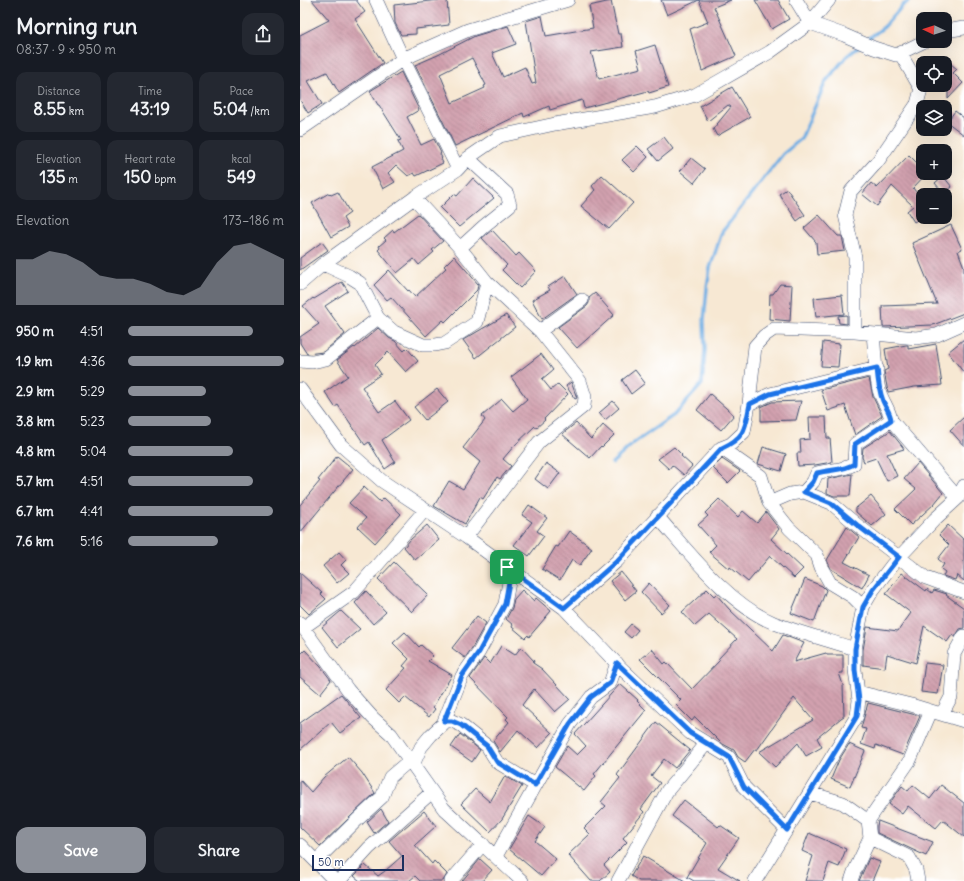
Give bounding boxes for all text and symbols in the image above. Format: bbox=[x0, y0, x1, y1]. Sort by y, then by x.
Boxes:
text: Morning run bbox=[16, 12, 138, 40]
north arrow bbox=[916, 12, 952, 48]
map controls bbox=[916, 12, 952, 224]
button: share bbox=[242, 13, 284, 55]
text: 08:37 · 9 × 950 m bbox=[16, 41, 116, 58]
button: locate bbox=[916, 56, 952, 92]
text: Distance bbox=[37, 84, 80, 98]
text: Time bbox=[138, 84, 162, 98]
text: Pace bbox=[229, 84, 253, 98]
text: 8.55 bbox=[33, 98, 66, 120]
text: 43:19 bbox=[130, 98, 170, 120]
text: 5:04 bbox=[213, 98, 248, 120]
button: layers bbox=[916, 100, 952, 136]
text: km bbox=[66, 104, 84, 118]
text: /km bbox=[248, 104, 270, 118]
button: + bbox=[916, 144, 952, 180]
text: Elevation bbox=[36, 152, 81, 166]
text: Heart rate bbox=[124, 152, 176, 166]
text: kcal bbox=[231, 152, 251, 166]
text: 135 bbox=[39, 166, 66, 188]
text: 150 bbox=[124, 166, 152, 188]
text: 549 bbox=[227, 166, 256, 188]
text: m bbox=[66, 172, 78, 186]
text: bpm bbox=[152, 172, 176, 186]
button: − bbox=[916, 188, 952, 224]
text: Elevation bbox=[16, 212, 69, 229]
text: 173–186 m bbox=[223, 212, 284, 229]
text: 950 m bbox=[16, 323, 54, 340]
text: 4:51 bbox=[80, 323, 103, 340]
text: 1.9 km bbox=[16, 353, 52, 370]
text: 4:36 bbox=[80, 353, 105, 370]
text: 2.9 km bbox=[16, 383, 54, 400]
text: 5:29 bbox=[80, 383, 105, 400]
text: 3.8 km bbox=[16, 413, 55, 430]
text: 5:23 bbox=[80, 413, 105, 430]
text: 4.8 km bbox=[16, 443, 55, 460]
text: 5:04 bbox=[80, 443, 106, 460]
text: 5.7 km bbox=[16, 473, 54, 490]
text: 4:51 bbox=[80, 473, 103, 490]
text: 6.7 km bbox=[16, 503, 54, 520]
text: 4:41 bbox=[80, 503, 103, 520]
text: 7.6 km bbox=[16, 533, 54, 550]
text: 5:16 bbox=[80, 533, 103, 550]
pin bbox=[490, 550, 524, 584]
icon: arrive bbox=[496, 556, 518, 578]
button: Save bbox=[16, 827, 146, 873]
button: Share bbox=[154, 827, 284, 873]
scale bar bbox=[312, 853, 404, 872]
text: 50 m bbox=[318, 855, 344, 869]

